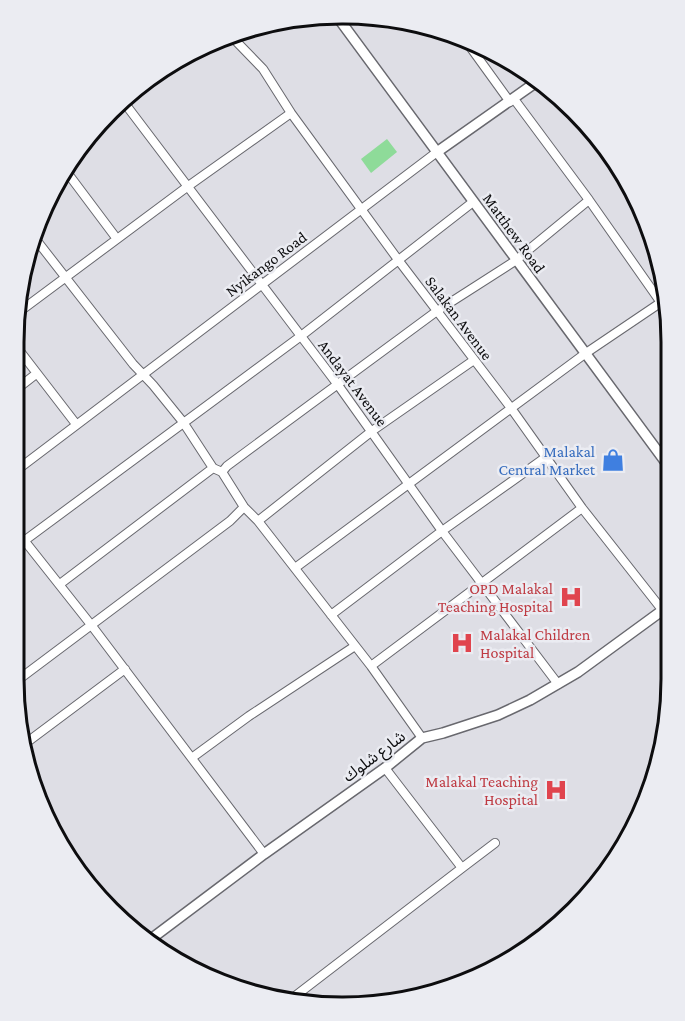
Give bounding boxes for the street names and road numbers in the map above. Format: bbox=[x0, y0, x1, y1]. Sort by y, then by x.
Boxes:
street label: Matthew Road bbox=[479, 190, 549, 277]
street label: Nyikango Road bbox=[222, 228, 311, 301]
street label: Salakan Avenue bbox=[422, 273, 496, 363]
street label: Andayat Avenue bbox=[314, 337, 391, 430]
street label: شارع شلوك bbox=[340, 727, 411, 788]

